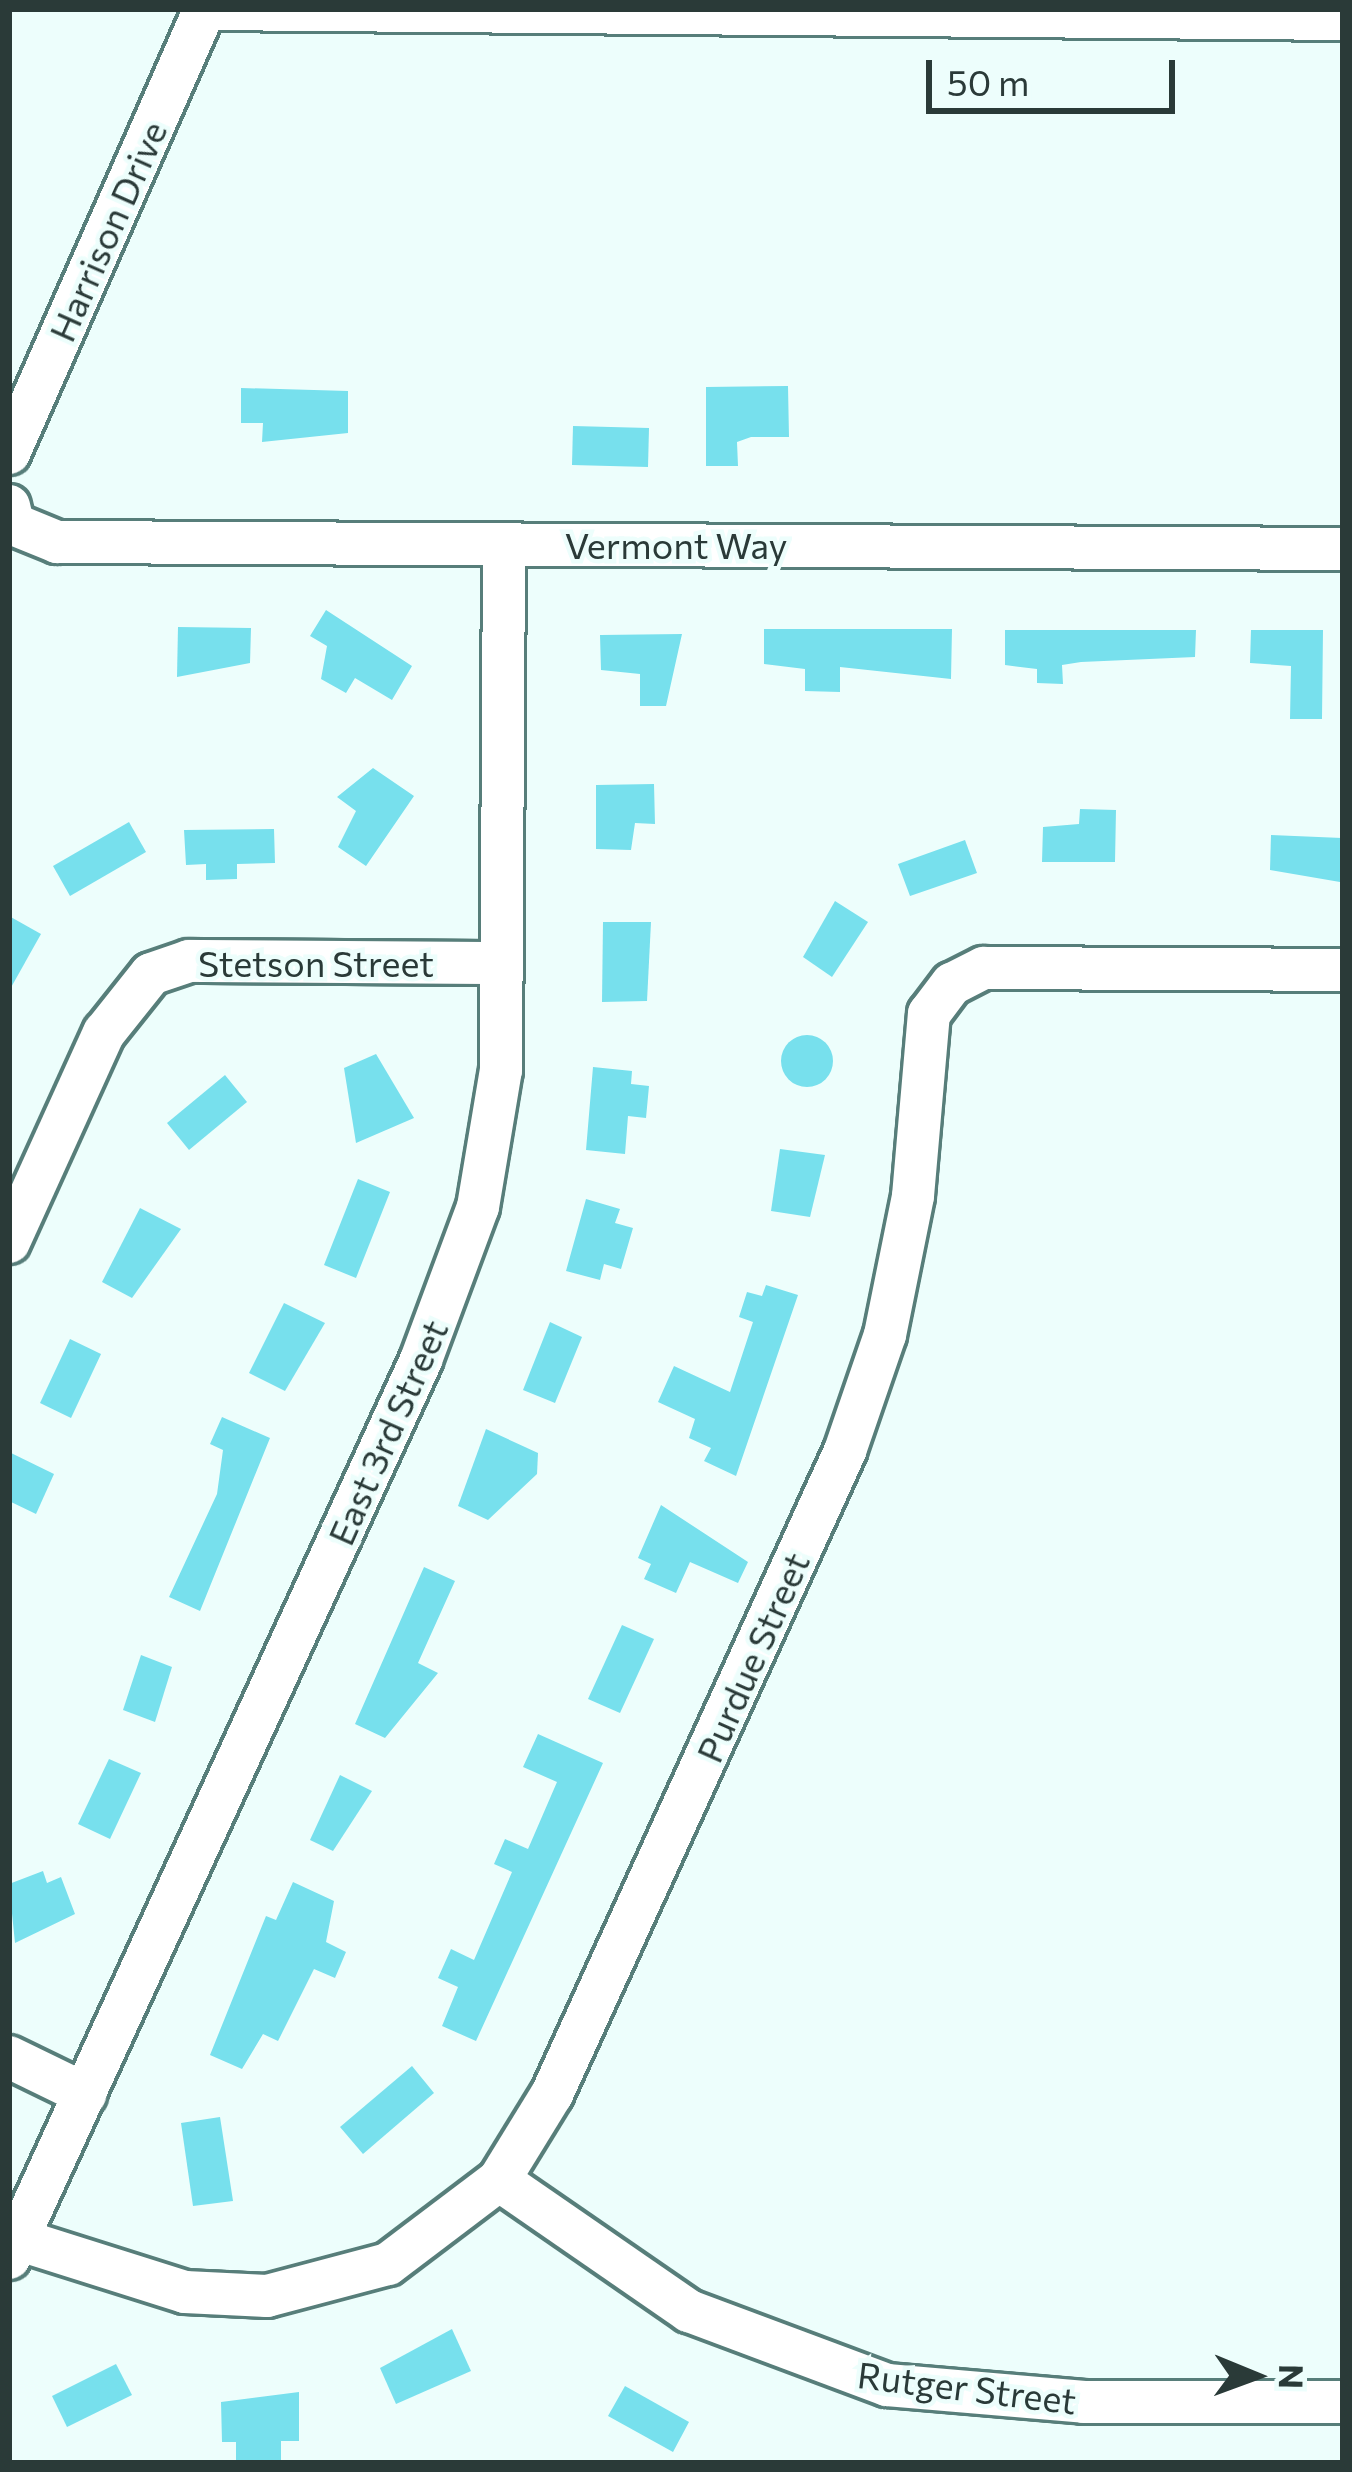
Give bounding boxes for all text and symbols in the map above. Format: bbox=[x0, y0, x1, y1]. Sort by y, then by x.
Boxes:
scale bar bbox=[932, 36, 1181, 110]
text: 50 m bbox=[947, 59, 1029, 103]
street label: Harrison Drive bbox=[39, 114, 175, 348]
street label: Vermont Way bbox=[565, 523, 787, 567]
street label: Stetson Street bbox=[198, 941, 434, 985]
street label: East 3rd Street bbox=[318, 1313, 456, 1551]
street label: Purdue Street bbox=[687, 1545, 817, 1769]
north arrow bbox=[1196, 2316, 1316, 2436]
street label: Rutger Street bbox=[855, 2352, 1079, 2422]
text: N bbox=[1272, 2364, 1313, 2389]

